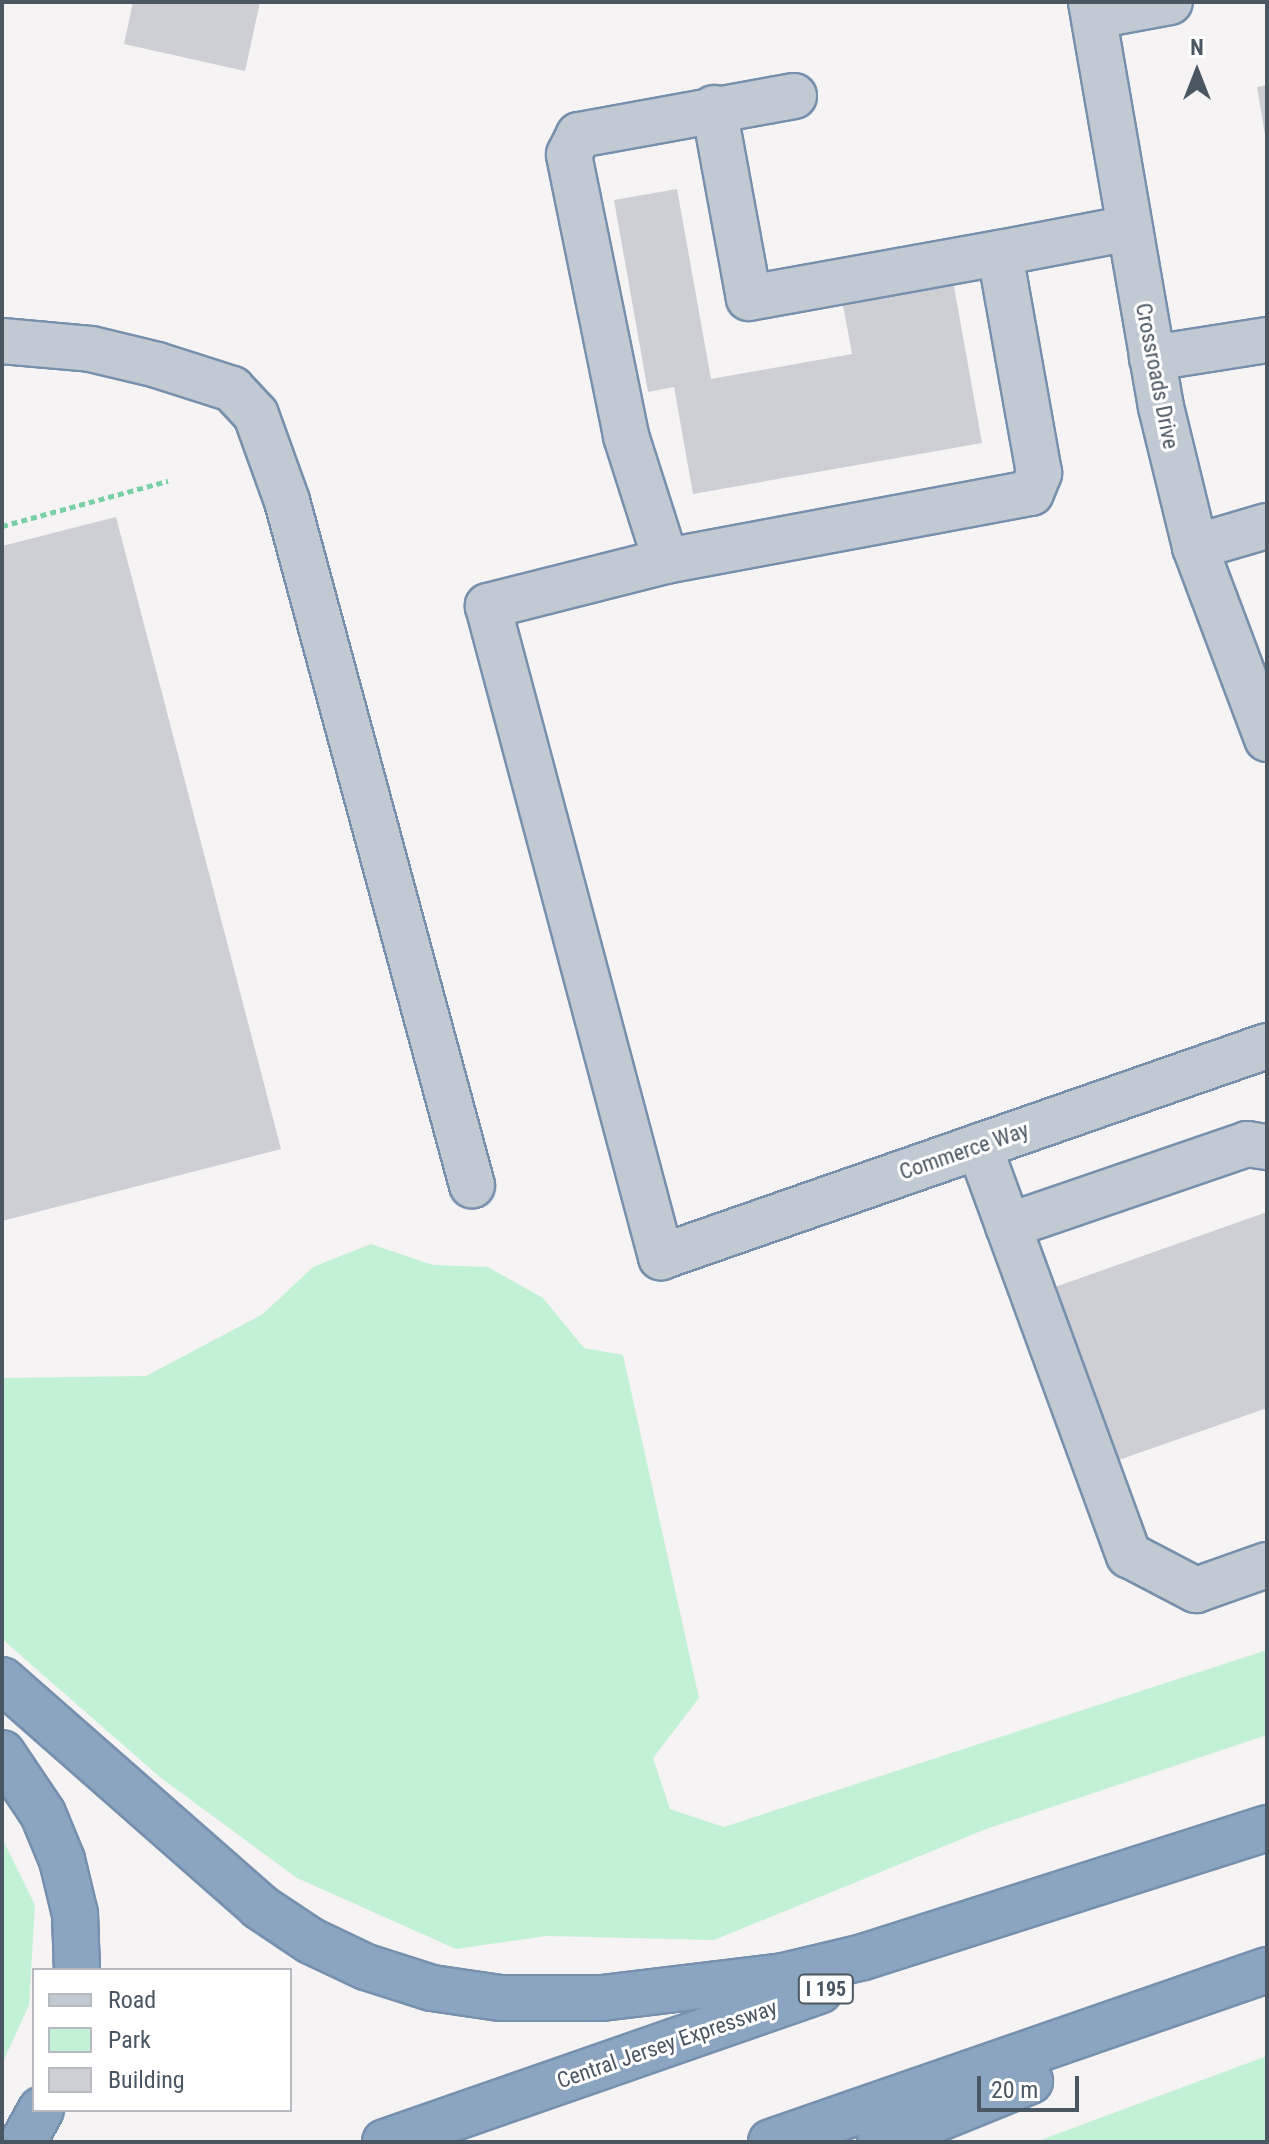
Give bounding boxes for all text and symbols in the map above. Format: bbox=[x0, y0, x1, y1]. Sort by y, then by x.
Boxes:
north arrow bbox=[1157, 32, 1237, 112]
text: N bbox=[1190, 35, 1204, 60]
street label: Crossroads Drive bbox=[1130, 301, 1184, 451]
street label: Commerce Way bbox=[896, 1117, 1032, 1185]
legend bbox=[32, 1968, 292, 2112]
road number: I 195 bbox=[796, 1973, 856, 2005]
text: Road bbox=[108, 1986, 156, 2014]
street label: Central Jersey Expressway bbox=[553, 1994, 781, 2094]
text: Park bbox=[108, 2026, 151, 2054]
scale bar bbox=[981, 2060, 1083, 2110]
text: Building bbox=[108, 2066, 185, 2094]
text: 20 m bbox=[991, 2076, 1038, 2104]

